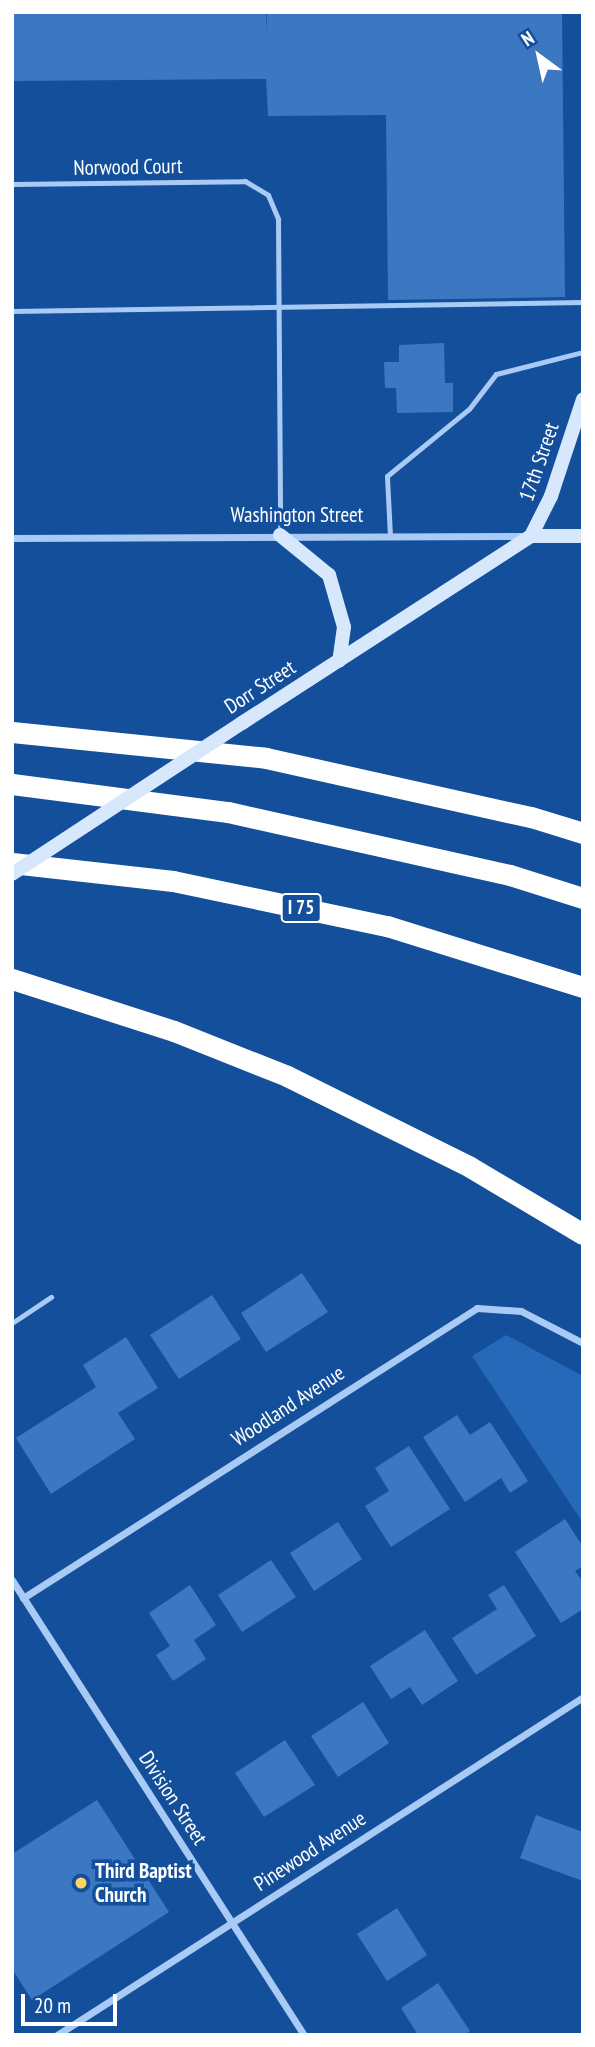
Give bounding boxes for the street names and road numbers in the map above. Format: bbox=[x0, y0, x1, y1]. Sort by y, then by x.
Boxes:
street label: Norwood Court bbox=[73, 153, 183, 181]
street label: 17th Street bbox=[514, 419, 564, 505]
street label: Washington Street bbox=[231, 502, 363, 528]
street label: Dorr Street bbox=[220, 655, 300, 719]
road number: I 75 bbox=[280, 893, 322, 924]
street label: Woodland Avenue bbox=[227, 1360, 349, 1452]
street label: Division Street bbox=[134, 1747, 212, 1849]
street label: Pinewood Avenue bbox=[249, 1805, 371, 1897]

